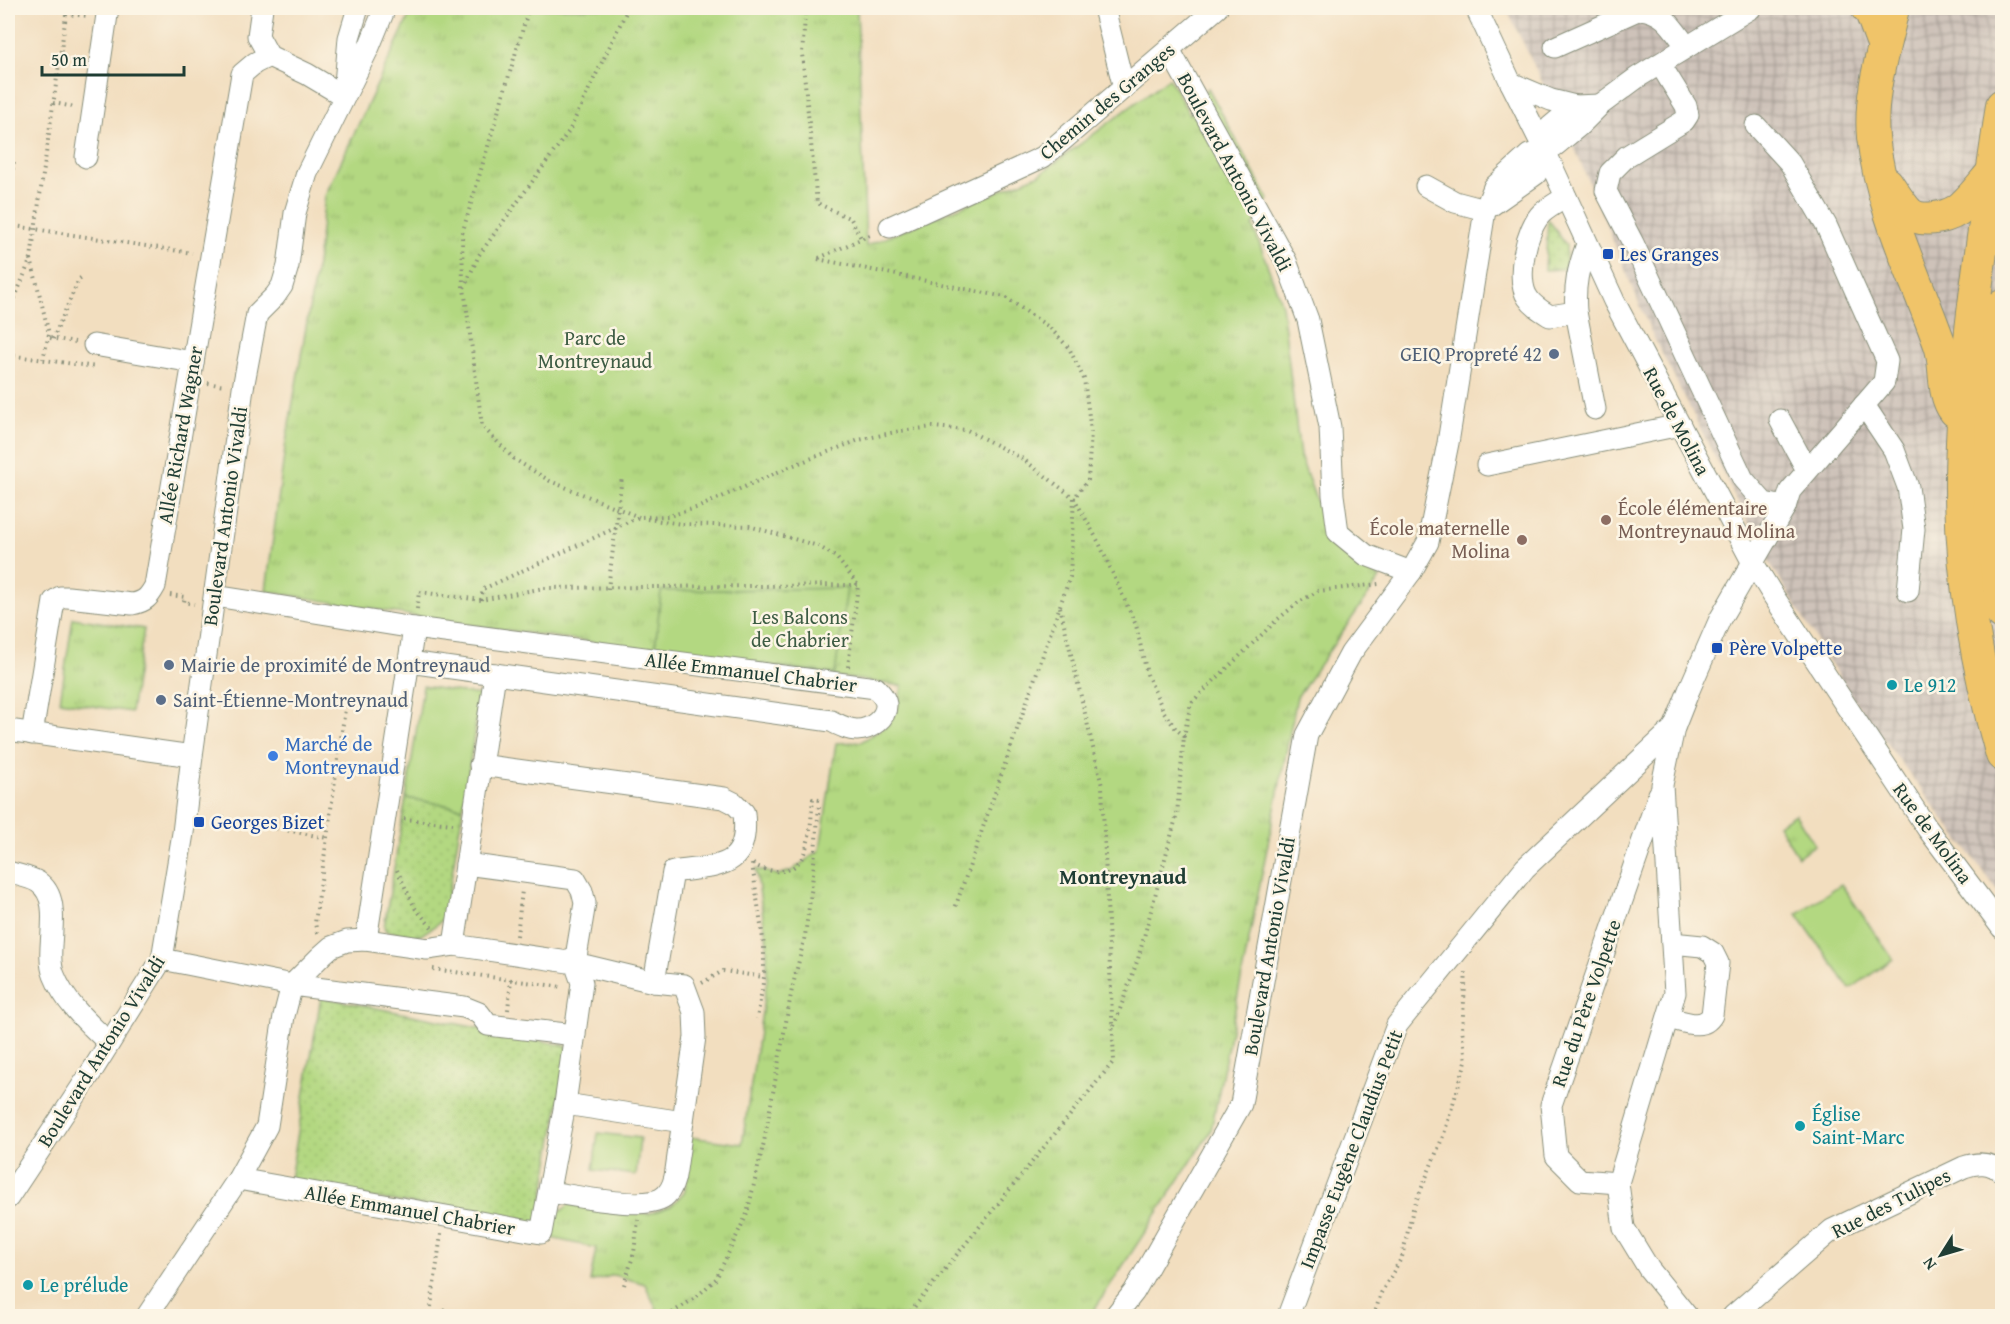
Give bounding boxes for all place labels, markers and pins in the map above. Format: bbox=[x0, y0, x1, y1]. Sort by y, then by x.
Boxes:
place label: Les Granges bbox=[1620, 239, 1719, 268]
marker: Les Granges bbox=[1601, 247, 1615, 261]
place label: GEIQ Propreté 42 bbox=[1400, 339, 1542, 368]
marker: GEIQ Propreté 42 bbox=[1547, 347, 1561, 361]
place label: École élémentaire Montreynaud Molina bbox=[1618, 493, 1796, 545]
place label: École maternelle Molina bbox=[1370, 513, 1511, 565]
marker: École élémentaire Montreynaud Molina bbox=[1599, 513, 1613, 527]
marker: École maternelle Molina bbox=[1515, 533, 1529, 547]
place label: Père Volpette bbox=[1729, 633, 1842, 662]
marker: Père Volpette bbox=[1710, 641, 1724, 655]
place label: Mairie de proximité de Montreynaud bbox=[181, 650, 491, 679]
marker: Mairie de proximité de Montreynaud bbox=[162, 658, 176, 672]
place label: Le 912 bbox=[1904, 670, 1956, 699]
marker: Le 912 bbox=[1885, 678, 1899, 692]
place label: Saint-Étienne-Montreynaud bbox=[173, 685, 409, 714]
marker: Saint-Étienne-Montreynaud bbox=[154, 693, 168, 707]
place label: Marché de Montreynaud bbox=[285, 729, 400, 781]
marker: Marché de Montreynaud bbox=[266, 749, 280, 763]
place label: Georges Bizet bbox=[211, 807, 324, 836]
marker: Georges Bizet bbox=[192, 815, 206, 829]
place label: Église Saint-Marc bbox=[1812, 1099, 1905, 1151]
marker: Église Saint-Marc bbox=[1793, 1119, 1807, 1133]
place label: Le prélude bbox=[40, 1270, 128, 1299]
marker: Le prélude bbox=[21, 1278, 35, 1292]

